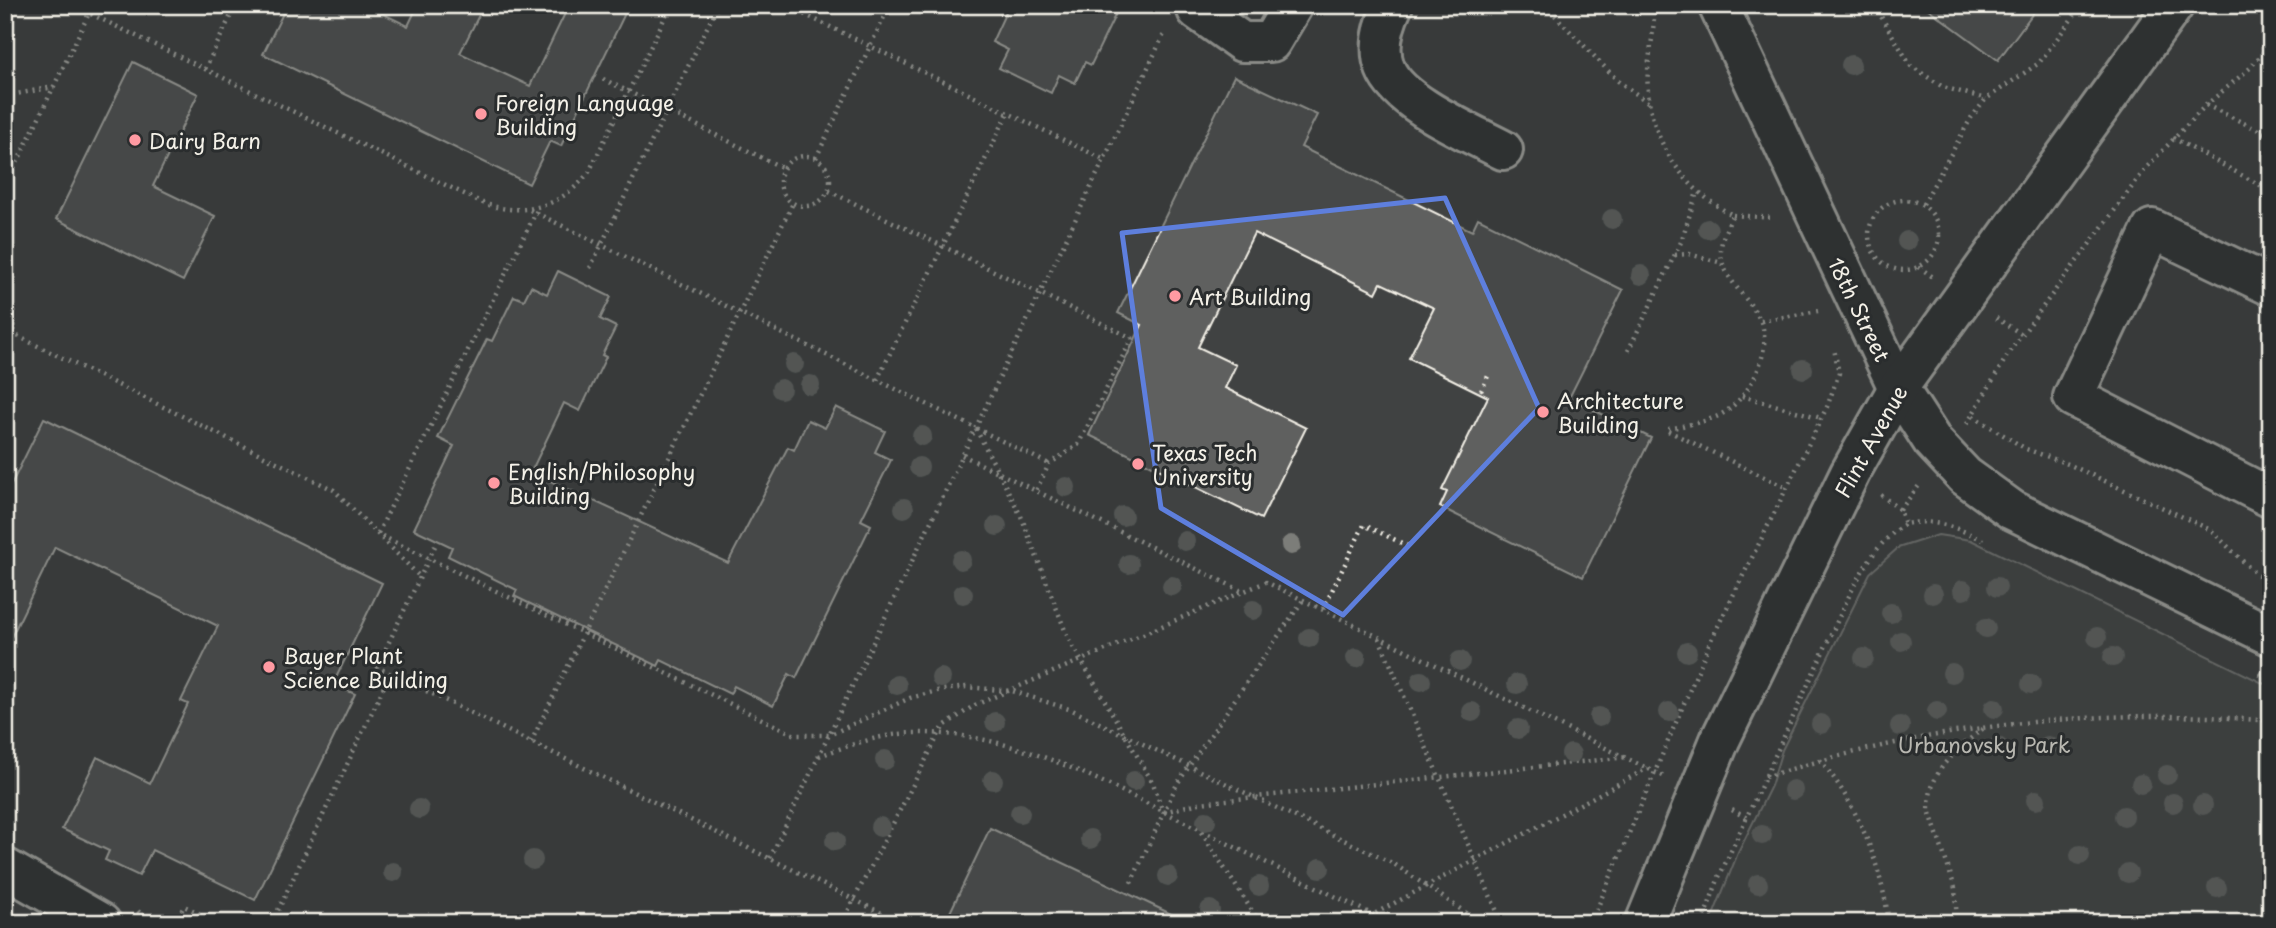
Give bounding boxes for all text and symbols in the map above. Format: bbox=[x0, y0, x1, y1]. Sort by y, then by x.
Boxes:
place label: Foreign Language Building bbox=[495, 86, 674, 142]
marker: Foreign Language Building bbox=[473, 106, 489, 122]
place label: Dairy Barn bbox=[149, 124, 261, 156]
marker: Dairy Barn bbox=[127, 132, 143, 148]
street label: 18th Street bbox=[1821, 251, 1899, 367]
place label: Art Building bbox=[1189, 280, 1311, 312]
marker: Art Building bbox=[1167, 288, 1183, 304]
street label: Flint Avenue bbox=[1826, 379, 1914, 503]
place label: Architecture Building bbox=[1557, 384, 1684, 440]
marker: Architecture Building bbox=[1535, 404, 1551, 420]
place label: Texas Tech University bbox=[1152, 436, 1257, 492]
place label: English/Philosophy Building bbox=[508, 455, 695, 511]
marker: Texas Tech University bbox=[1130, 456, 1146, 472]
marker: English/Philosophy Building bbox=[486, 475, 502, 491]
place label: Bayer Plant Science Building bbox=[283, 639, 448, 695]
marker: Bayer Plant Science Building bbox=[261, 659, 277, 675]
park label: Urbanovsky Park bbox=[1898, 728, 2071, 760]

